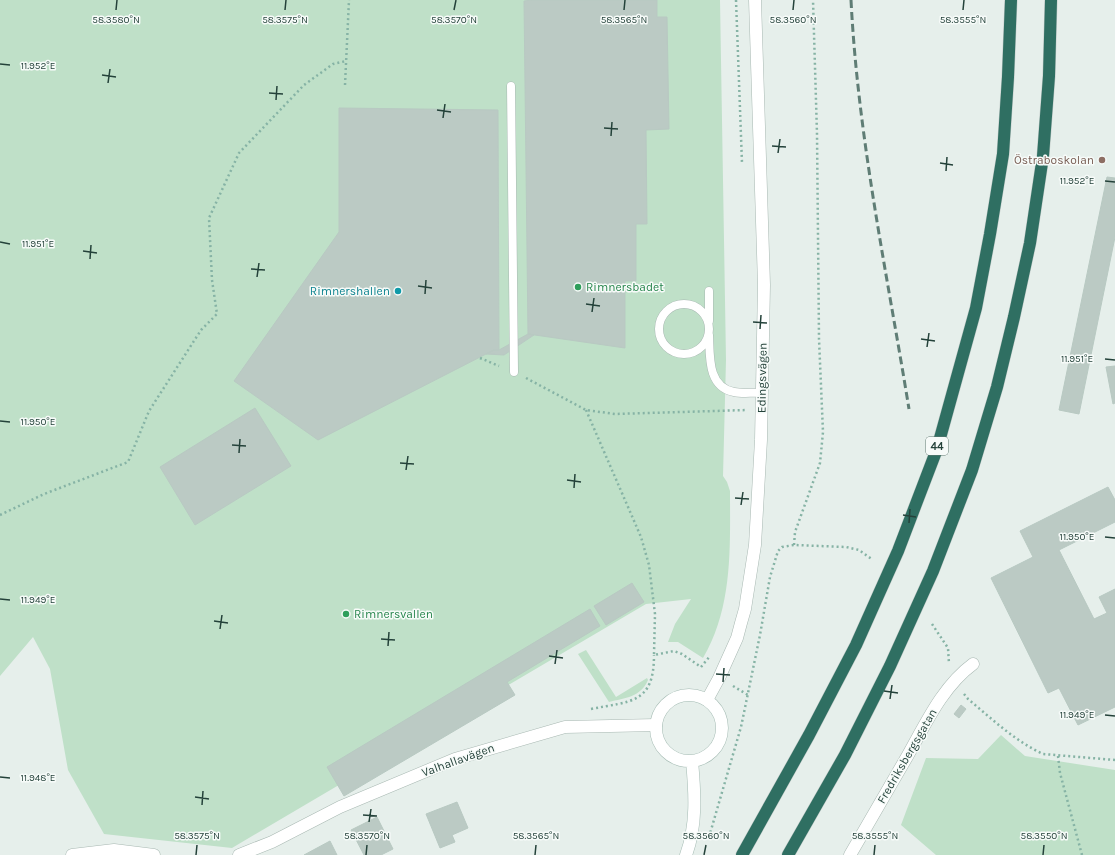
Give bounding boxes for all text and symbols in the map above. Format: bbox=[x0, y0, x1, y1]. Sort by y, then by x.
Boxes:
text: 58.3580°N bbox=[92, 14, 140, 26]
text: 58.3575°N bbox=[262, 14, 308, 26]
text: 58.3570°N bbox=[431, 14, 477, 26]
text: 58.3565°N bbox=[601, 14, 647, 26]
text: 58.3560°N bbox=[769, 14, 817, 26]
text: 58.3555°N bbox=[940, 14, 986, 26]
text: 11.952°E bbox=[21, 60, 55, 72]
place label: Östraboskolan bbox=[1014, 153, 1094, 167]
marker: Östraboskolan bbox=[1097, 155, 1107, 165]
text: 11.952°E bbox=[1060, 175, 1094, 187]
text: 11.951°E bbox=[22, 238, 54, 250]
place label: Rimnersbadet bbox=[586, 280, 664, 294]
marker: Rimnersbadet bbox=[573, 282, 583, 292]
place label: Rimnershallen bbox=[310, 284, 390, 298]
marker: Rimnershallen bbox=[393, 286, 403, 296]
street label: Edingsvägen bbox=[754, 343, 770, 413]
text: 11.951°E bbox=[1061, 353, 1093, 365]
text: 11.950°E bbox=[21, 416, 55, 428]
road number: 44 bbox=[926, 437, 948, 455]
text: 11.950°E bbox=[1060, 531, 1094, 543]
text: 11.949°E bbox=[21, 594, 55, 606]
place label: Rimnersvallen bbox=[354, 607, 433, 621]
marker: Rimnersvallen bbox=[341, 609, 351, 619]
street label: Fredriksbergsgatan bbox=[874, 706, 940, 806]
text: 11.949°E bbox=[1060, 709, 1094, 721]
street label: Valhallavägen bbox=[420, 740, 496, 780]
text: 11.948°E bbox=[21, 772, 55, 784]
text: 58.3575°N bbox=[174, 830, 220, 842]
text: 58.3570°N bbox=[344, 830, 390, 842]
text: 58.3565°N bbox=[513, 830, 559, 842]
text: 58.3560°N bbox=[682, 830, 730, 842]
text: 58.3555°N bbox=[852, 830, 898, 842]
text: 58.3550°N bbox=[1021, 830, 1067, 842]

